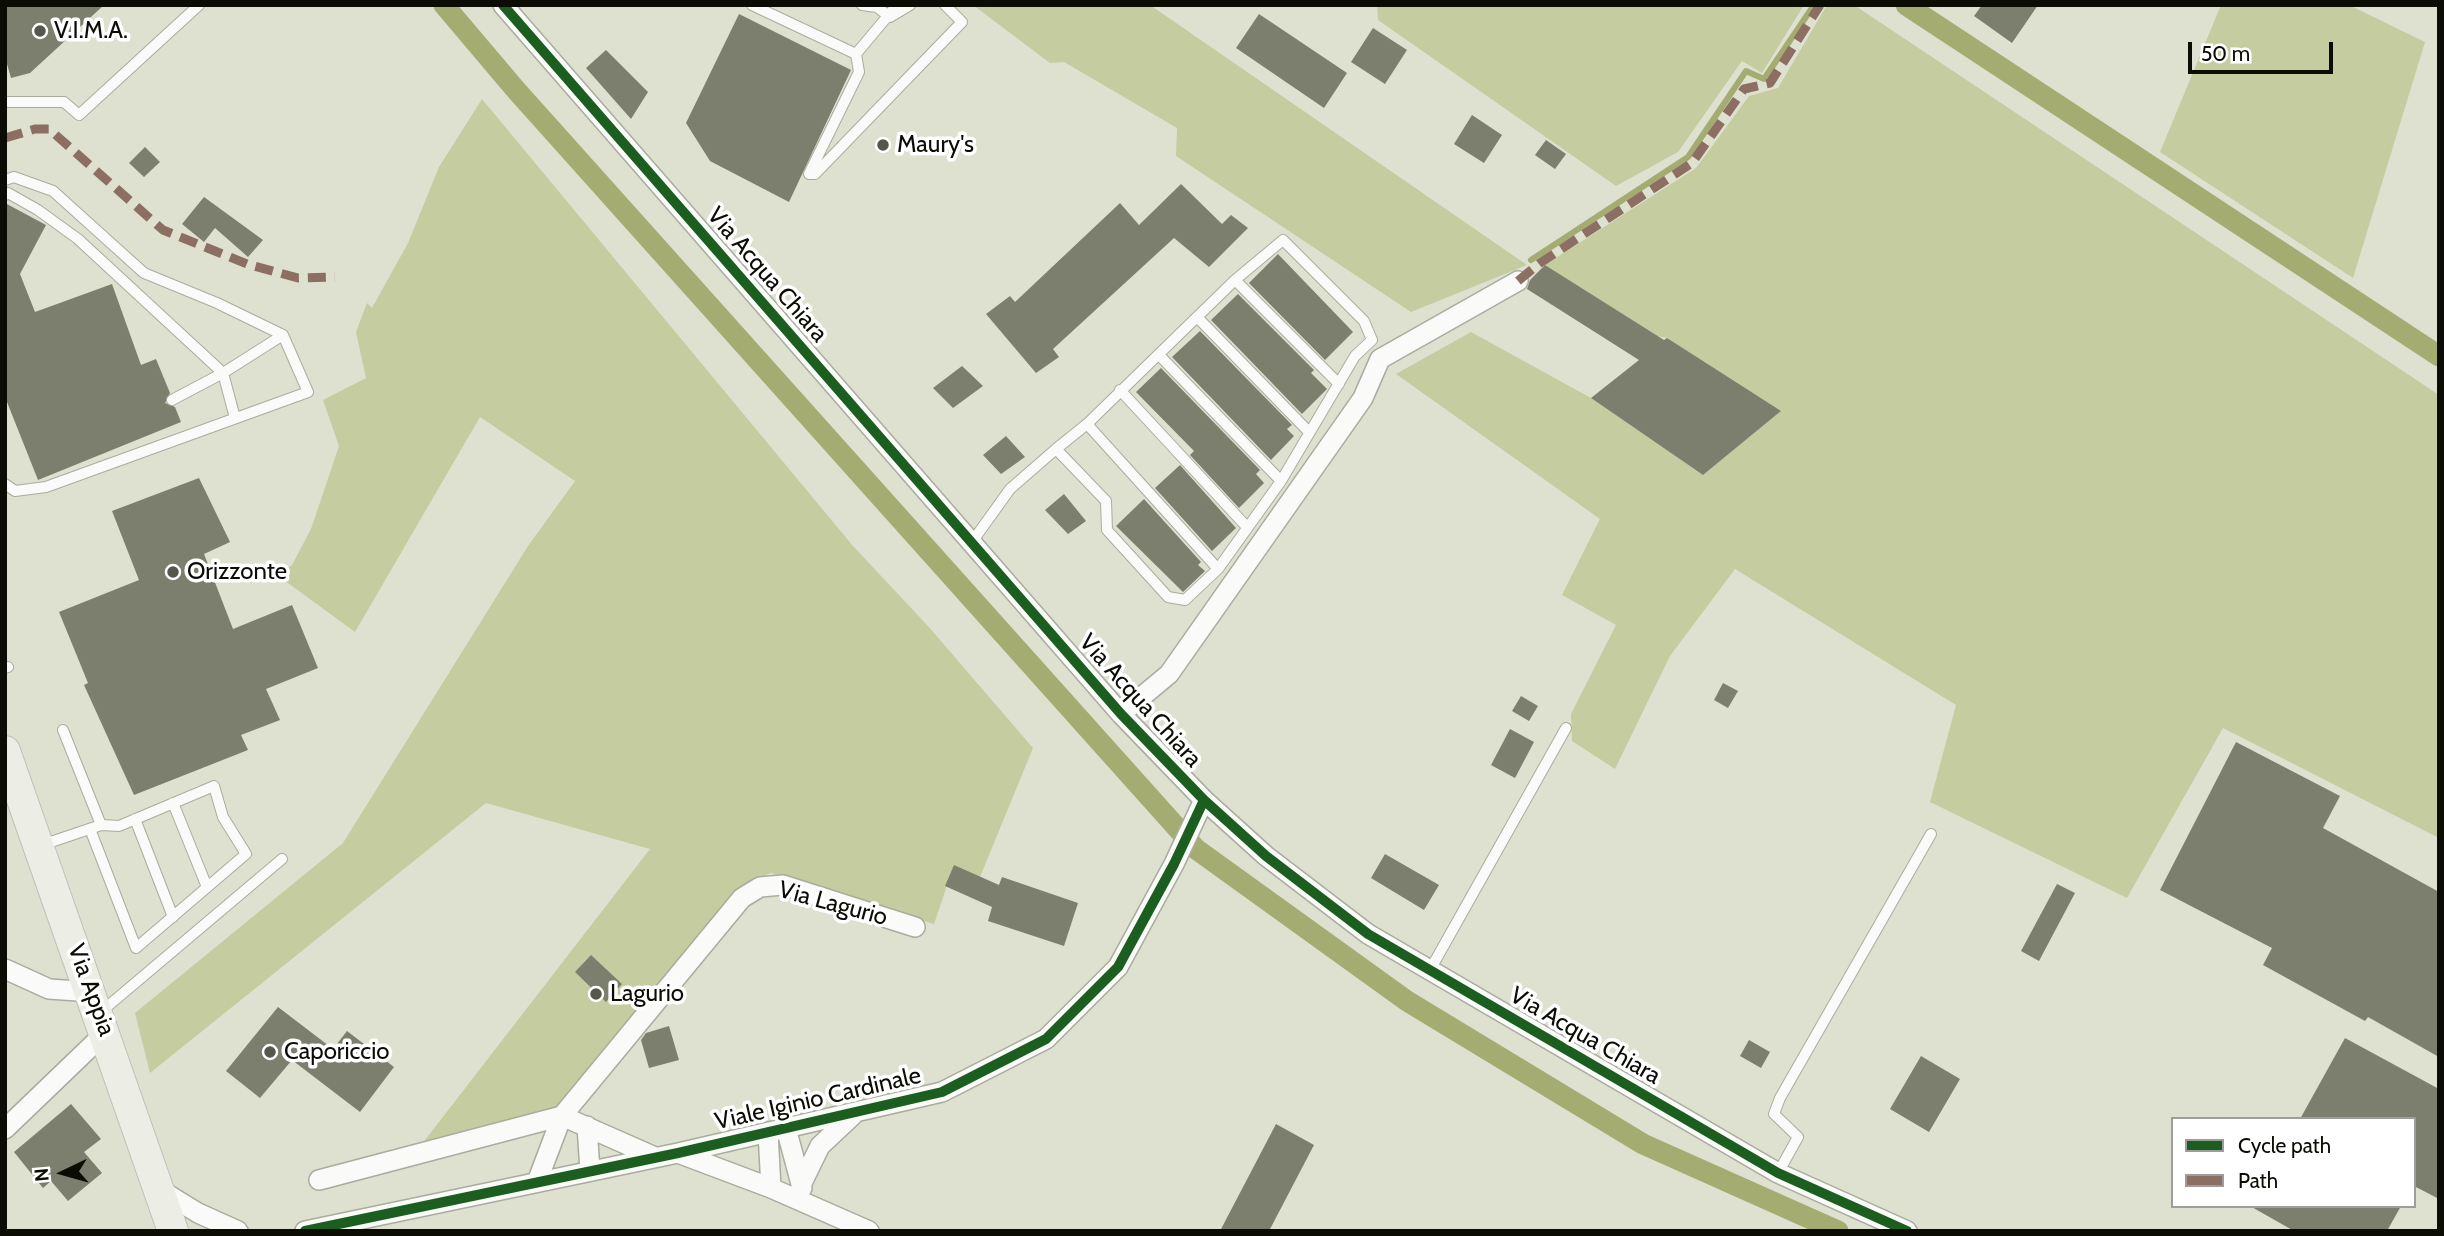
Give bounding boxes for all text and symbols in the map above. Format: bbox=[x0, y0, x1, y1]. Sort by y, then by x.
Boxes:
place label: V.I.M.A. bbox=[54, 17, 128, 45]
marker: V.I.M.A. bbox=[32, 23, 48, 39]
scale bar bbox=[2192, 28, 2337, 72]
text: 50 m bbox=[2201, 41, 2250, 66]
place label: Maury's bbox=[897, 131, 974, 159]
marker: Maury's bbox=[875, 137, 891, 153]
street label: Via Acqua Chiara bbox=[701, 202, 833, 348]
place label: Orizzonte bbox=[187, 558, 287, 586]
marker: Orizzonte bbox=[165, 564, 181, 580]
street label: Via Acqua Chiara bbox=[1073, 629, 1207, 773]
street label: Via Lagurio bbox=[775, 876, 891, 932]
street label: Via Appia bbox=[61, 940, 121, 1040]
place label: Lagurio bbox=[610, 980, 684, 1008]
street label: Via Acqua Chiara bbox=[1505, 981, 1665, 1091]
marker: Lagurio bbox=[588, 986, 604, 1002]
place label: Caporiccio bbox=[284, 1038, 389, 1066]
marker: Caporiccio bbox=[262, 1044, 278, 1060]
street label: Viale Iginio Cardinale bbox=[712, 1061, 924, 1137]
legend bbox=[2171, 1117, 2416, 1208]
text: Cycle path bbox=[2238, 1133, 2331, 1158]
north arrow bbox=[28, 1138, 98, 1208]
text: N bbox=[30, 1167, 54, 1183]
text: Path bbox=[2238, 1168, 2278, 1193]

